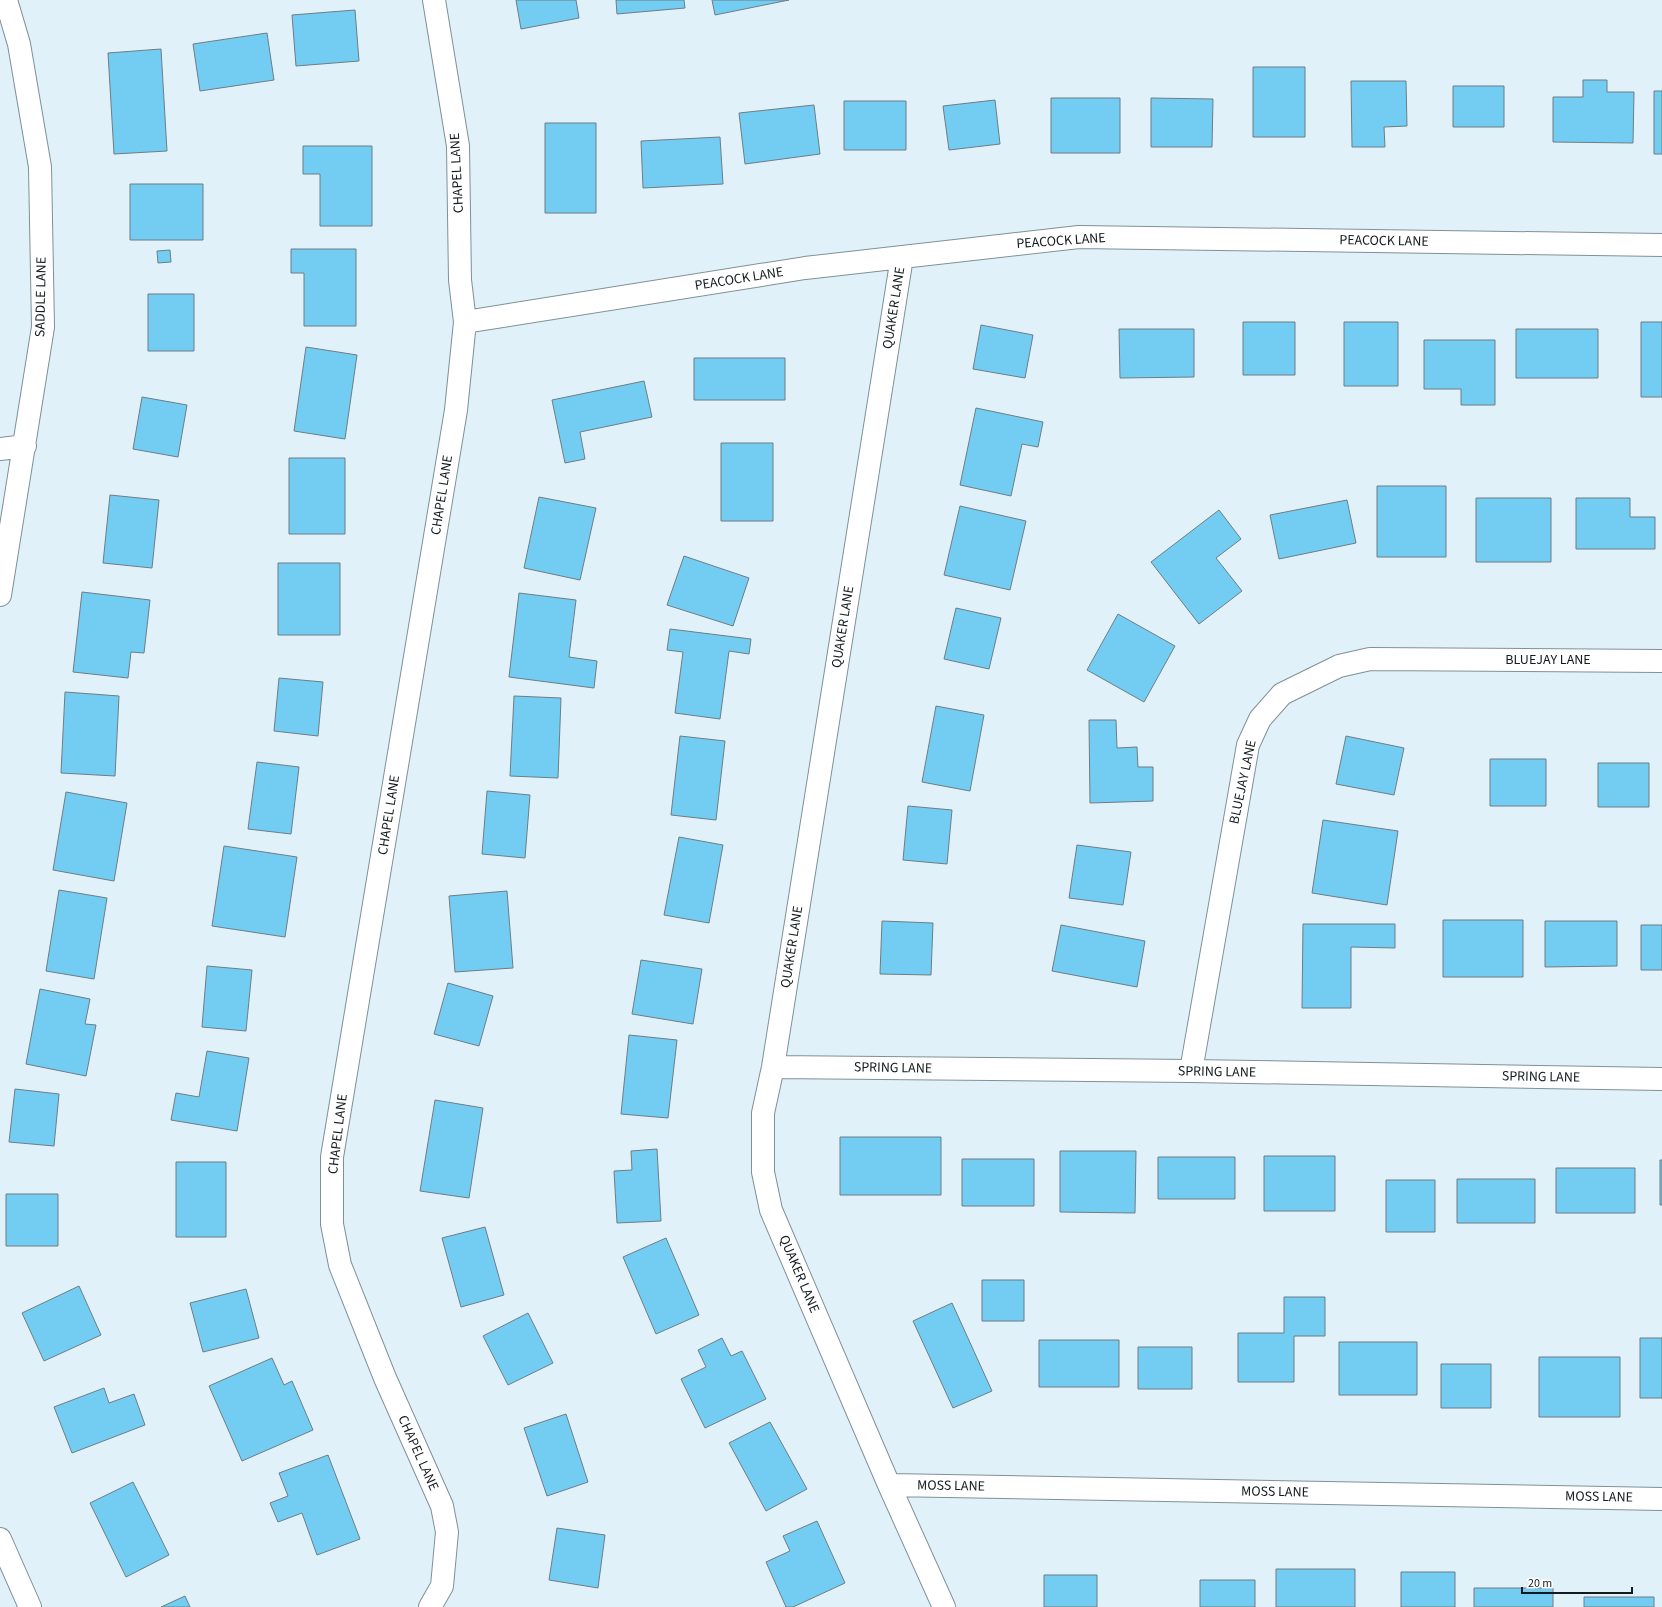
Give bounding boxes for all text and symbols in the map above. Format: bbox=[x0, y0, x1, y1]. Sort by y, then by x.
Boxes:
street label: CHAPEL LANE bbox=[445, 132, 469, 214]
street label: PEACOCK LANE bbox=[1016, 228, 1106, 254]
street label: PEACOCK LANE bbox=[1339, 230, 1429, 252]
street label: SADDLE LANE bbox=[30, 257, 52, 337]
street label: PEACOCK LANE bbox=[693, 262, 785, 296]
street label: QUAKER LANE bbox=[878, 266, 910, 350]
street label: CHAPEL LANE bbox=[426, 454, 458, 536]
street label: QUAKER LANE bbox=[827, 585, 859, 669]
street label: BLUEJAY LANE bbox=[1505, 650, 1591, 670]
street label: BLUEJAY LANE bbox=[1224, 738, 1262, 826]
street label: CHAPEL LANE bbox=[373, 774, 405, 856]
street label: QUAKER LANE bbox=[776, 905, 808, 989]
street label: SPRING LANE bbox=[854, 1057, 932, 1079]
street label: SPRING LANE bbox=[1178, 1061, 1256, 1083]
street label: SPRING LANE bbox=[1502, 1066, 1580, 1088]
street label: CHAPEL LANE bbox=[323, 1093, 353, 1175]
street label: QUAKER LANE bbox=[774, 1232, 824, 1316]
street label: CHAPEL LANE bbox=[392, 1412, 444, 1494]
street label: MOSS LANE bbox=[917, 1475, 985, 1497]
street label: MOSS LANE bbox=[1241, 1481, 1309, 1503]
street label: MOSS LANE bbox=[1565, 1486, 1633, 1508]
scale bar bbox=[1522, 1569, 1632, 1595]
text: 20 m bbox=[1528, 1575, 1552, 1592]

